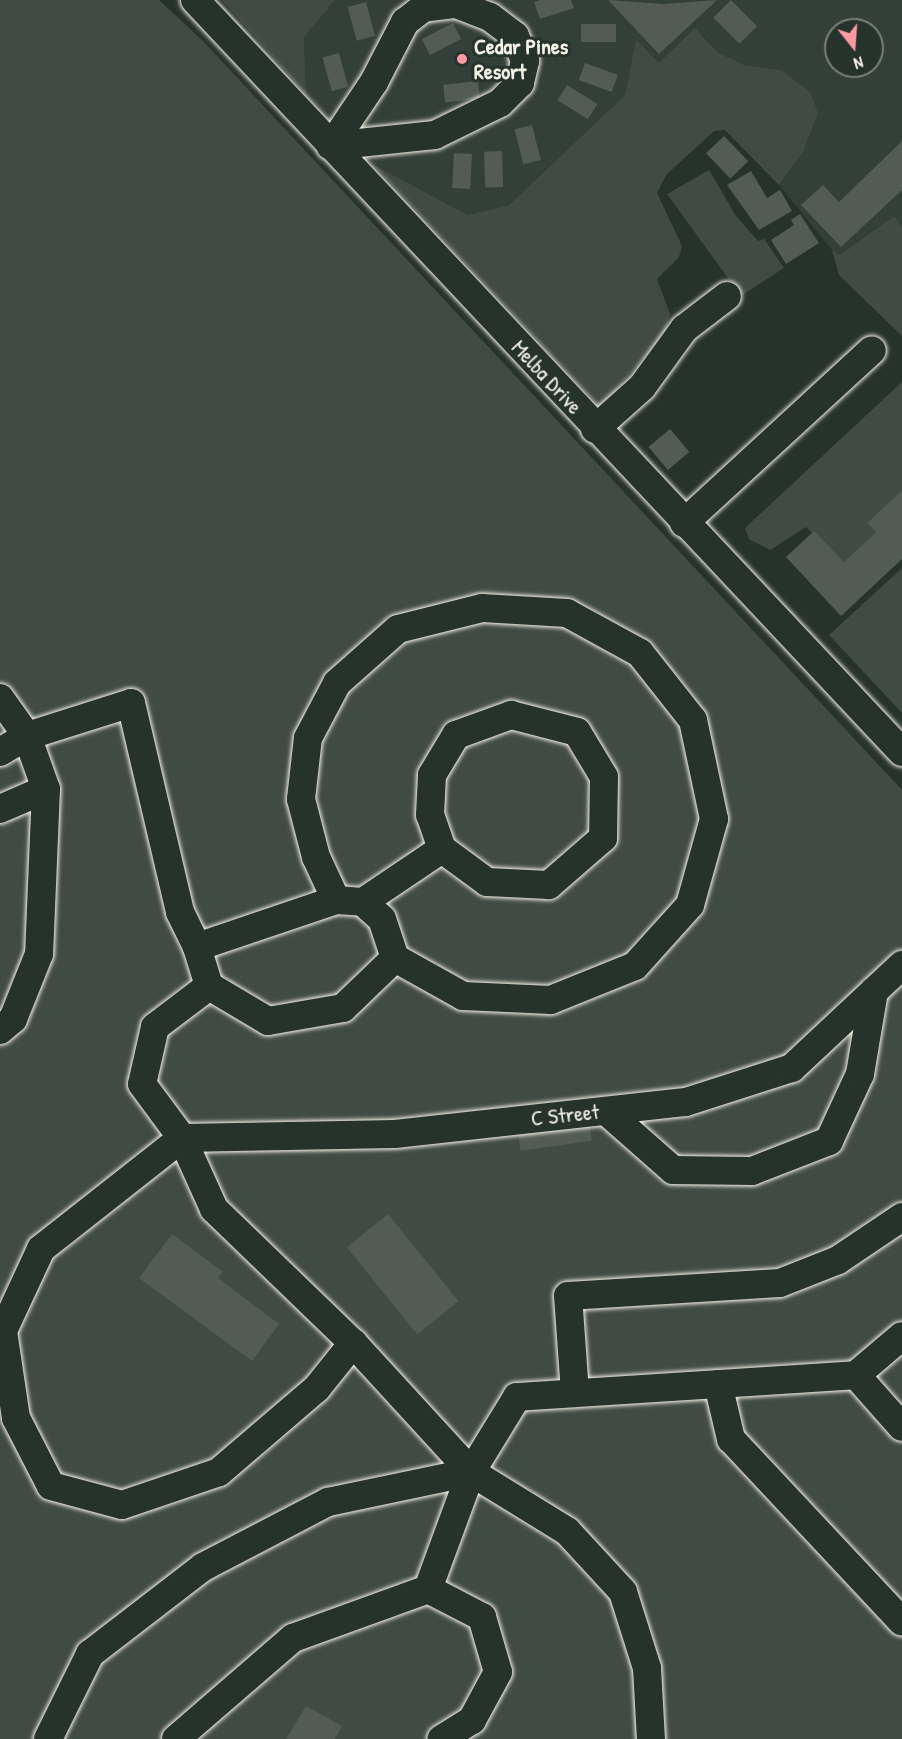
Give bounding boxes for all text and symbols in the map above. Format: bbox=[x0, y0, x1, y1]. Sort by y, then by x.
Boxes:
north arrow bbox=[824, 18, 884, 78]
place label: Cedar Pines Resort bbox=[474, 33, 568, 84]
marker: Cedar Pines Resort bbox=[455, 52, 469, 66]
text: N bbox=[851, 52, 866, 75]
street label: Melba Drive bbox=[506, 334, 588, 420]
street label: C Street bbox=[530, 1098, 600, 1132]

